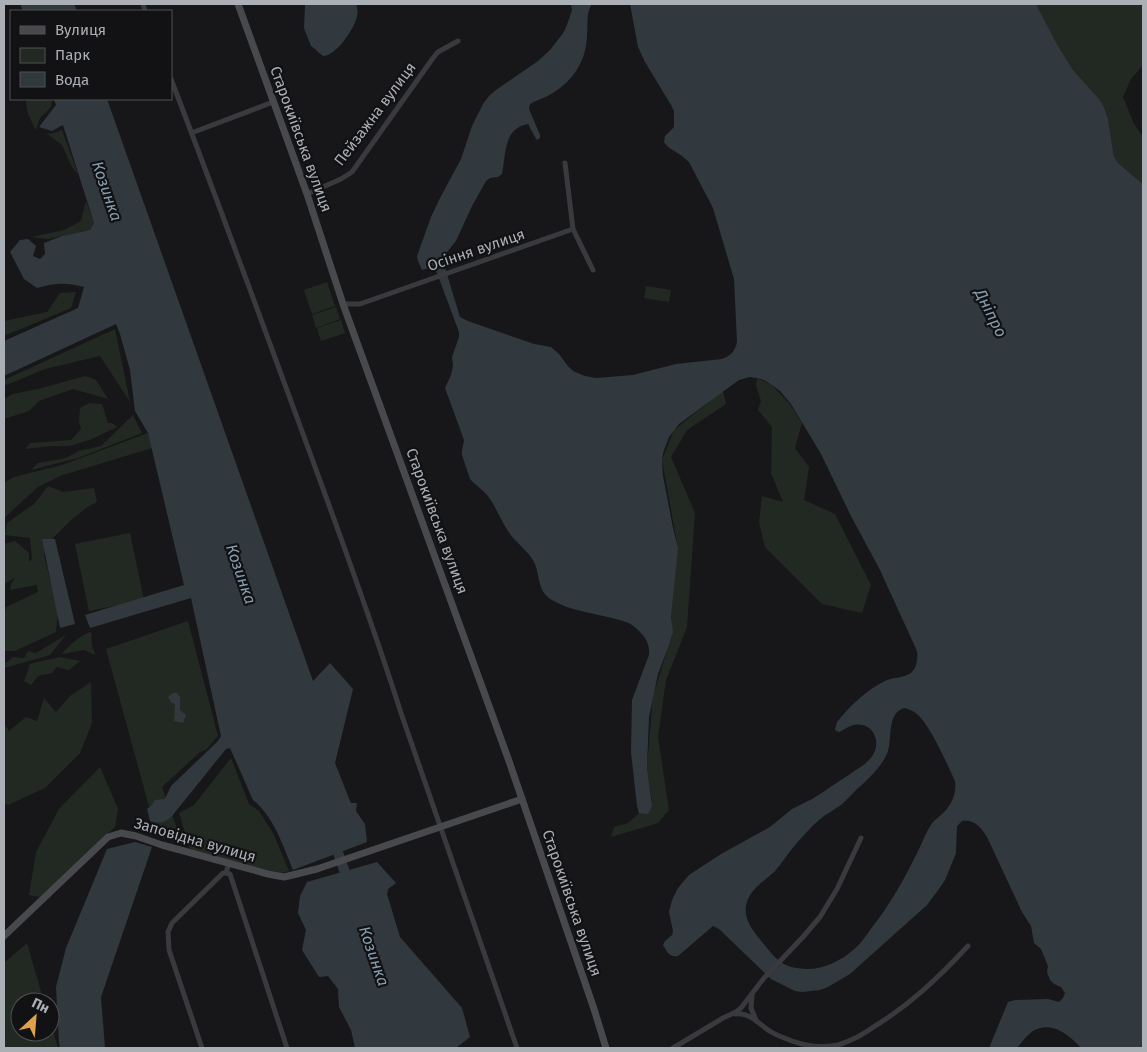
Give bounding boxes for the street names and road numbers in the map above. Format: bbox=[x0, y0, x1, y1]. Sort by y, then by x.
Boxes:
street label: Пейзажна вулиця bbox=[330, 59, 420, 169]
street label: Старокиївська вулиця bbox=[266, 64, 336, 214]
street label: Осіння вулиця bbox=[425, 225, 527, 275]
street label: Старокиївська вулиця bbox=[402, 446, 472, 596]
street label: Заповідна вулиця bbox=[132, 814, 258, 866]
street label: Старокиївська вулиця bbox=[538, 827, 606, 979]

